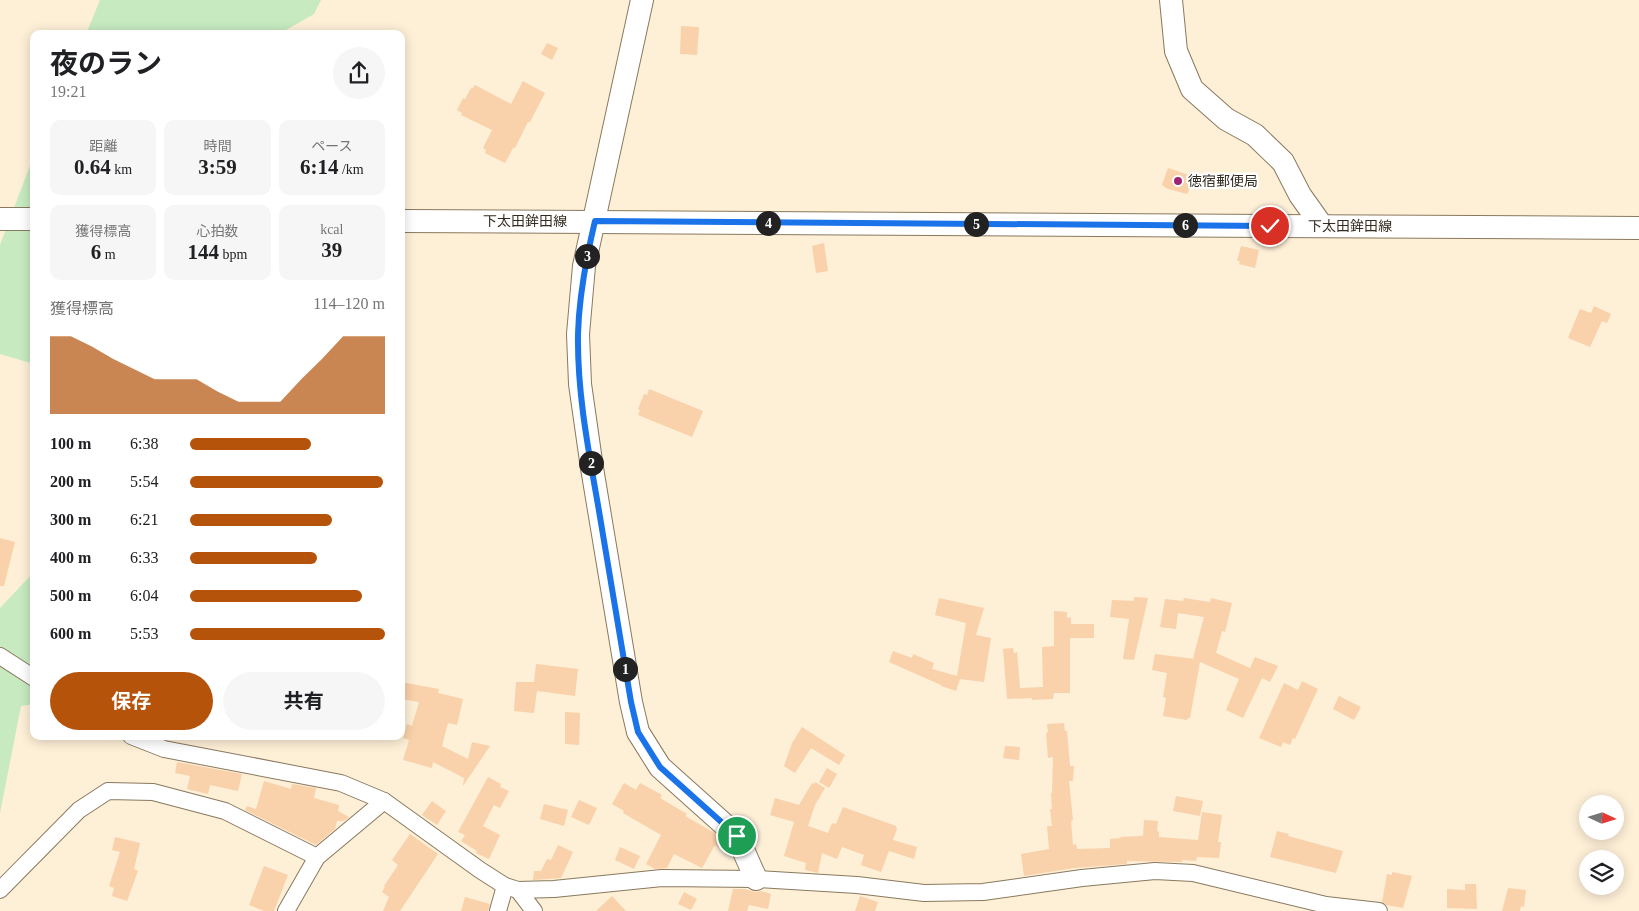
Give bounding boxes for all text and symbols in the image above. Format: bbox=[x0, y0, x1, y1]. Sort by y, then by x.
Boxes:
button: share bbox=[333, 47, 385, 99]
text: 夜のラン bbox=[50, 48, 162, 79]
text: 19:21 bbox=[50, 83, 86, 100]
text: 距離 bbox=[89, 139, 117, 154]
text: 時間 bbox=[203, 139, 231, 154]
text: ペース bbox=[311, 139, 352, 154]
text: 0.64 bbox=[74, 155, 111, 179]
text: 3:59 bbox=[198, 155, 237, 179]
text: 6:14 bbox=[300, 155, 338, 179]
text: km bbox=[111, 162, 132, 177]
text: /km bbox=[338, 162, 364, 177]
place label: 徳宿郵便局 bbox=[1188, 174, 1258, 189]
marker: 徳宿郵便局 bbox=[1172, 175, 1184, 187]
pin bbox=[1249, 205, 1291, 247]
pin: 4 bbox=[756, 210, 780, 236]
pin: 5 bbox=[964, 212, 988, 236]
pin: 6 bbox=[1172, 212, 1198, 238]
icon: check bbox=[1256, 212, 1284, 240]
street label: 下太田鉾田線 bbox=[483, 213, 567, 229]
text: 4 bbox=[765, 216, 772, 231]
text: 5 bbox=[973, 217, 980, 232]
text: 6 bbox=[1182, 218, 1189, 233]
street label: 下太田鉾田線 bbox=[1308, 218, 1392, 234]
text: kcal bbox=[320, 222, 343, 237]
text: 獲得標高 bbox=[75, 224, 131, 239]
text: 心拍数 bbox=[196, 224, 238, 239]
text: 39 bbox=[321, 238, 342, 262]
text: 6 bbox=[91, 240, 101, 264]
text: 144 bbox=[188, 240, 219, 264]
pin: 3 bbox=[574, 244, 600, 268]
text: m bbox=[101, 247, 116, 262]
text: bpm bbox=[219, 247, 247, 262]
text: 3 bbox=[584, 249, 591, 264]
text: 114–120 m bbox=[313, 295, 385, 312]
text: 獲得標高 bbox=[50, 300, 114, 317]
text: 100 m bbox=[50, 435, 91, 452]
text: 6:38 bbox=[130, 435, 158, 452]
pin: 2 bbox=[578, 450, 604, 476]
text: 2 bbox=[588, 456, 595, 471]
text: 200 m bbox=[50, 473, 91, 490]
text: 5:54 bbox=[130, 473, 158, 490]
text: 300 m bbox=[50, 511, 91, 528]
text: 6:21 bbox=[130, 511, 158, 528]
text: 400 m bbox=[50, 549, 91, 566]
text: 6:33 bbox=[130, 549, 158, 566]
text: 500 m bbox=[50, 587, 91, 604]
text: 6:04 bbox=[130, 587, 158, 604]
text: 600 m bbox=[50, 625, 91, 642]
text: 5:53 bbox=[130, 625, 158, 642]
pin: 1 bbox=[612, 656, 638, 682]
text: 1 bbox=[622, 662, 629, 677]
button: 保存 bbox=[50, 672, 213, 730]
button: 共有 bbox=[223, 672, 385, 730]
north arrow bbox=[1579, 795, 1624, 840]
map controls bbox=[1579, 795, 1624, 895]
pin bbox=[716, 815, 758, 857]
icon: arrive bbox=[723, 822, 751, 850]
button: layers bbox=[1579, 850, 1624, 895]

